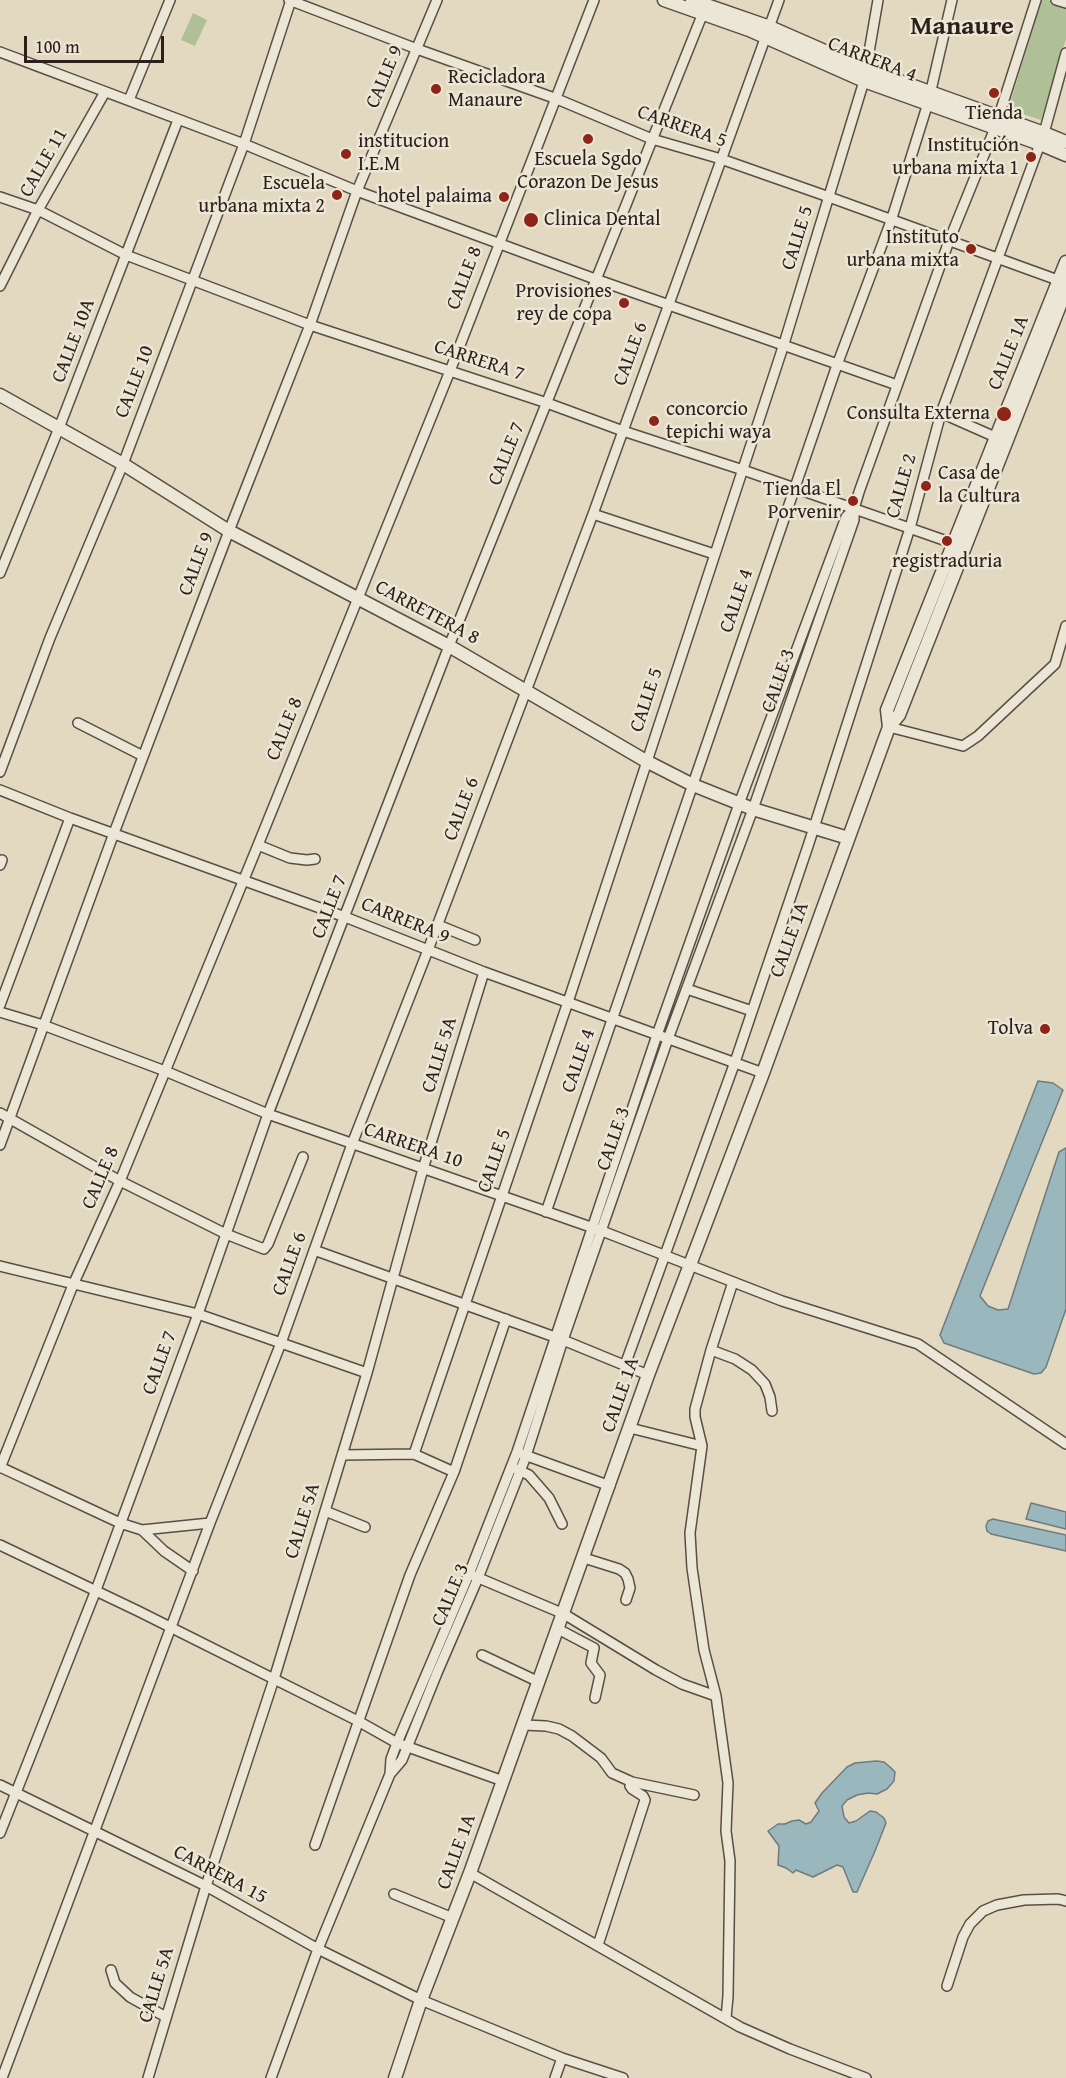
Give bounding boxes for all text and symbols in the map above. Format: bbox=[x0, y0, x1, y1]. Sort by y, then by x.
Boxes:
district label: Manaure bbox=[910, 11, 1014, 43]
scale bar bbox=[27, 24, 166, 62]
street label: CARRERA 4 bbox=[824, 32, 920, 88]
text: 100 m bbox=[35, 33, 80, 60]
street label: CALLE 9 bbox=[361, 42, 409, 112]
place label: Recicladora Manaure bbox=[448, 66, 545, 113]
marker: Recicladora Manaure bbox=[429, 82, 443, 96]
marker: Tienda bbox=[987, 86, 1001, 100]
street label: CARRERA 5 bbox=[634, 100, 730, 154]
place label: Tienda bbox=[965, 102, 1023, 126]
street label: CALLE 11 bbox=[15, 124, 73, 202]
place label: institucion I.E.M bbox=[358, 130, 449, 177]
marker: Escuela Sgdo Corazon De Jesus bbox=[581, 132, 595, 146]
place label: Institución urbana mixta 1 bbox=[892, 134, 1019, 181]
marker: institucion I.E.M bbox=[339, 147, 353, 161]
place label: Escuela Sgdo Corazon De Jesus bbox=[517, 148, 659, 195]
marker: Institución urbana mixta 1 bbox=[1024, 150, 1038, 164]
place label: Escuela urbana mixta 2 bbox=[198, 172, 325, 219]
place label: hotel palaima bbox=[377, 185, 492, 209]
marker: Escuela urbana mixta 2 bbox=[330, 188, 344, 202]
marker: hotel palaima bbox=[497, 190, 511, 204]
street label: CALLE 5 bbox=[777, 203, 819, 273]
place label: Clinica Dental bbox=[544, 208, 661, 232]
marker: Clinica Dental bbox=[522, 211, 540, 229]
place label: Instituto urbana mixta bbox=[846, 226, 959, 273]
marker: Instituto urbana mixta bbox=[964, 242, 978, 256]
street label: CALLE 8 bbox=[442, 243, 488, 313]
place label: Provisiones rey de copa bbox=[516, 280, 612, 327]
street label: CALLE 10A bbox=[47, 296, 101, 386]
marker: Provisiones rey de copa bbox=[617, 296, 631, 310]
street label: CALLE 1A bbox=[983, 312, 1035, 394]
street label: CALLE 6 bbox=[608, 319, 654, 389]
street label: CARRERA 7 bbox=[431, 335, 527, 387]
street label: CALLE 10 bbox=[110, 342, 160, 422]
place label: concorcio tepichi waya bbox=[666, 398, 771, 445]
place label: Consulta Externa bbox=[847, 402, 990, 426]
marker: Consulta Externa bbox=[995, 405, 1013, 423]
marker: concorcio tepichi waya bbox=[647, 414, 661, 428]
street label: CALLE 7 bbox=[483, 419, 531, 489]
street label: CALLE 2 bbox=[881, 451, 923, 521]
place label: Casa de la Cultura bbox=[938, 462, 1020, 509]
place label: Tienda El Porvenir bbox=[763, 478, 841, 525]
marker: Casa de la Cultura bbox=[919, 479, 933, 493]
marker: Tienda El Porvenir bbox=[846, 494, 860, 508]
street label: CALLE 9 bbox=[174, 529, 220, 599]
marker: registraduria bbox=[940, 534, 954, 548]
place label: registraduria bbox=[892, 550, 1002, 574]
street label: CALLE 4 bbox=[715, 566, 759, 636]
street label: CARRETERA 8 bbox=[371, 576, 483, 650]
street label: CALLE 3 bbox=[757, 646, 801, 716]
street label: CALLE 5 bbox=[625, 665, 669, 735]
street label: CALLE 8 bbox=[261, 694, 309, 764]
street label: CALLE 6 bbox=[439, 774, 485, 844]
street label: CALLE 7 bbox=[307, 872, 353, 942]
street label: CARRERA 9 bbox=[357, 892, 453, 950]
street label: CALLE 1A bbox=[765, 899, 815, 981]
street label: CALLE 5A bbox=[417, 1014, 463, 1096]
place label: Tolva bbox=[988, 1017, 1033, 1041]
marker: Tolva bbox=[1038, 1022, 1052, 1036]
street label: CALLE 4 bbox=[557, 1026, 601, 1096]
street label: CALLE 3 bbox=[592, 1104, 636, 1174]
street label: CARRERA 10 bbox=[360, 1118, 466, 1174]
street label: CALLE 5 bbox=[473, 1126, 517, 1196]
street label: CALLE 8 bbox=[77, 1143, 125, 1213]
street label: CALLE 6 bbox=[267, 1229, 313, 1299]
street label: CALLE 7 bbox=[137, 1328, 183, 1398]
street label: CALLE 1A bbox=[597, 1354, 645, 1436]
street label: CALLE 5A bbox=[280, 1480, 326, 1562]
street label: CALLE 3 bbox=[427, 1560, 475, 1630]
street label: CALLE 1A bbox=[432, 1811, 482, 1893]
street label: CARRERA 15 bbox=[169, 1840, 271, 1910]
street label: CALLE 5A bbox=[134, 1944, 180, 2026]

